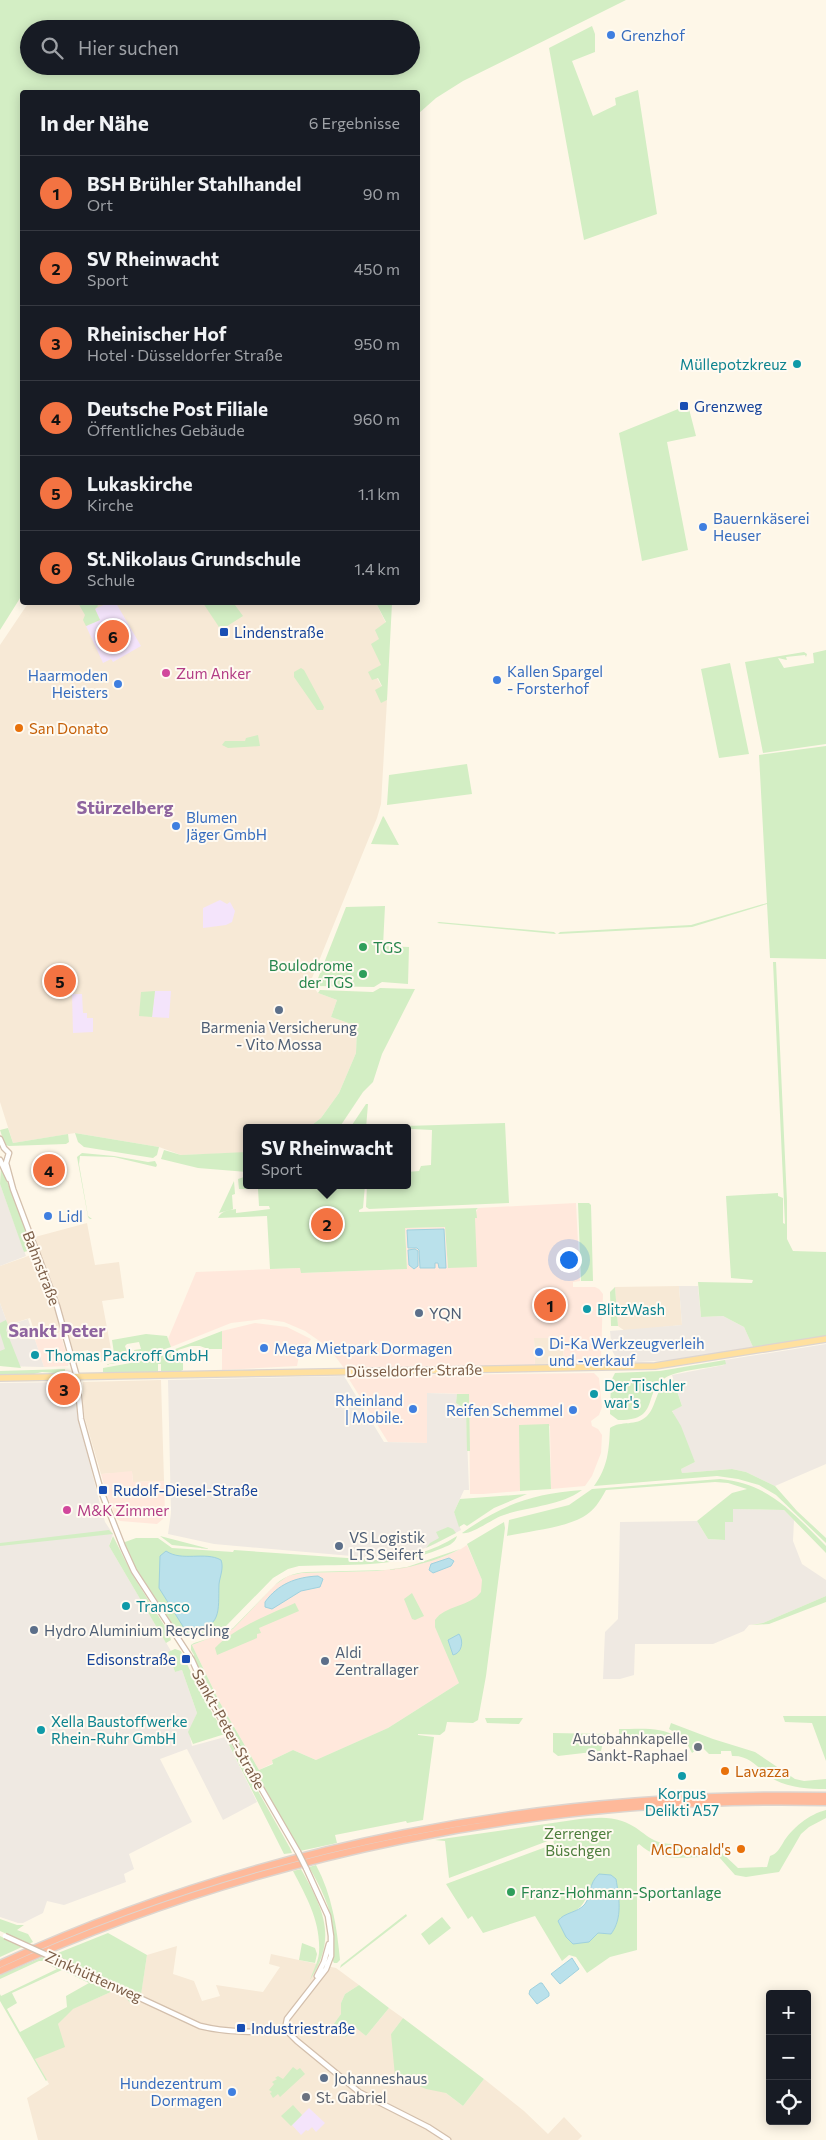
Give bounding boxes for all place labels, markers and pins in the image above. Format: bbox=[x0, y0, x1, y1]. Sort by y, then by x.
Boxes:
place label: Grenzhof bbox=[621, 26, 685, 44]
marker: Grenzhof bbox=[605, 29, 617, 41]
place label: Müllepotzkreuz bbox=[680, 355, 787, 373]
marker: Müllepotzkreuz bbox=[791, 358, 803, 370]
place label: Grenzweg bbox=[694, 397, 762, 415]
marker: Grenzweg bbox=[678, 400, 690, 412]
place label: Bauernkäserei Heuser bbox=[713, 509, 810, 544]
marker: Bauernkäserei Heuser bbox=[697, 521, 709, 533]
pin: 6 bbox=[97, 617, 129, 655]
place label: Lindenstraße bbox=[234, 623, 324, 641]
marker: Lindenstraße bbox=[218, 626, 230, 638]
place label: Kallen Spargel - Forsterhof bbox=[507, 662, 603, 697]
place label: Zum Anker bbox=[176, 664, 251, 682]
place label: Haarmoden Heisters bbox=[28, 666, 108, 701]
marker: Zum Anker bbox=[160, 667, 172, 679]
marker: Kallen Spargel - Forsterhof bbox=[491, 674, 503, 686]
marker: Haarmoden Heisters bbox=[112, 678, 124, 690]
place label: San Donato bbox=[29, 719, 109, 737]
marker: San Donato bbox=[13, 722, 25, 734]
place label: Blumen Jäger GmbH bbox=[186, 808, 267, 843]
marker: Blumen Jäger GmbH bbox=[170, 820, 182, 832]
place label: TGS bbox=[373, 938, 402, 956]
marker: TGS bbox=[357, 941, 369, 953]
place label: Boulodrome der TGS bbox=[269, 956, 353, 991]
pin: 5 bbox=[44, 962, 76, 1000]
marker: Boulodrome der TGS bbox=[357, 968, 369, 980]
marker: Barmenia Versicherung - Vito Mossa bbox=[273, 1004, 285, 1016]
place label: Barmenia Versicherung - Vito Mossa bbox=[201, 1018, 357, 1053]
pin: 4 bbox=[33, 1151, 65, 1189]
pin: 2 bbox=[311, 1205, 343, 1243]
place label: Lidl bbox=[58, 1207, 83, 1225]
marker: Lidl bbox=[42, 1210, 54, 1222]
pin: 1 bbox=[534, 1286, 566, 1324]
place label: BlitzWash bbox=[597, 1300, 665, 1318]
marker: BlitzWash bbox=[581, 1303, 593, 1315]
place label: YQN bbox=[429, 1304, 462, 1322]
marker: YQN bbox=[413, 1307, 425, 1319]
place label: Di-Ka Werkzeugverleih und -verkauf bbox=[549, 1334, 705, 1369]
place label: Mega Mietpark Dormagen bbox=[274, 1339, 452, 1357]
marker: Mega Mietpark Dormagen bbox=[258, 1342, 270, 1354]
place label: Thomas Packroff GmbH bbox=[45, 1346, 209, 1364]
marker: Di-Ka Werkzeugverleih und -verkauf bbox=[533, 1346, 545, 1358]
marker: Thomas Packroff GmbH bbox=[29, 1349, 41, 1361]
pin: 3 bbox=[48, 1370, 80, 1408]
place label: Der Tischler war's bbox=[604, 1376, 686, 1411]
marker: Der Tischler war's bbox=[588, 1388, 600, 1400]
place label: Rheinland | Mobile. bbox=[335, 1391, 403, 1426]
place label: Reifen Schemmel bbox=[446, 1401, 563, 1419]
marker: Rheinland | Mobile. bbox=[407, 1403, 419, 1415]
marker: Reifen Schemmel bbox=[567, 1404, 579, 1416]
place label: Rudolf-Diesel-Straße bbox=[113, 1481, 258, 1499]
marker: Rudolf-Diesel-Straße bbox=[97, 1484, 109, 1496]
place label: M&K Zimmer bbox=[77, 1501, 169, 1519]
marker: M&K Zimmer bbox=[61, 1504, 73, 1516]
place label: VS Logistik LTS Seifert bbox=[349, 1528, 425, 1563]
marker: VS Logistik LTS Seifert bbox=[333, 1540, 345, 1552]
place label: Transco bbox=[136, 1597, 190, 1615]
marker: Transco bbox=[120, 1600, 132, 1612]
place label: Hydro Aluminium Recycling bbox=[44, 1621, 230, 1639]
marker: Hydro Aluminium Recycling bbox=[28, 1624, 40, 1636]
place label: Aldi Zentrallager bbox=[335, 1643, 419, 1678]
place label: Edisonstraße bbox=[87, 1650, 176, 1668]
marker: Edisonstraße bbox=[180, 1653, 192, 1665]
marker: Aldi Zentrallager bbox=[319, 1655, 331, 1667]
place label: Xella Baustoffwerke Rhein-Ruhr GmbH bbox=[51, 1712, 187, 1747]
marker: Xella Baustoffwerke Rhein-Ruhr GmbH bbox=[35, 1724, 47, 1736]
place label: Autobahnkapelle Sankt-Raphael bbox=[572, 1729, 688, 1764]
marker: Autobahnkapelle Sankt-Raphael bbox=[692, 1741, 704, 1753]
place label: Lavazza bbox=[735, 1762, 789, 1780]
marker: Lavazza bbox=[719, 1765, 731, 1777]
marker: Korpus Delikti A57 bbox=[676, 1770, 688, 1782]
place label: Korpus Delikti A57 bbox=[645, 1784, 719, 1819]
place label: McDonald's bbox=[650, 1840, 731, 1858]
marker: McDonald's bbox=[735, 1843, 747, 1855]
place label: Franz-Hohmann-Sportanlage bbox=[521, 1883, 722, 1901]
marker: Franz-Hohmann-Sportanlage bbox=[505, 1886, 517, 1898]
place label: Industriestraße bbox=[251, 2019, 355, 2037]
marker: Industriestraße bbox=[235, 2022, 247, 2034]
place label: Johanneshaus bbox=[334, 2069, 428, 2087]
marker: Johanneshaus bbox=[318, 2072, 330, 2084]
place label: Hundezentrum Dormagen bbox=[120, 2074, 222, 2109]
marker: Hundezentrum Dormagen bbox=[226, 2086, 238, 2098]
place label: St. Gabriel bbox=[316, 2088, 387, 2106]
marker: St. Gabriel bbox=[300, 2091, 312, 2103]

